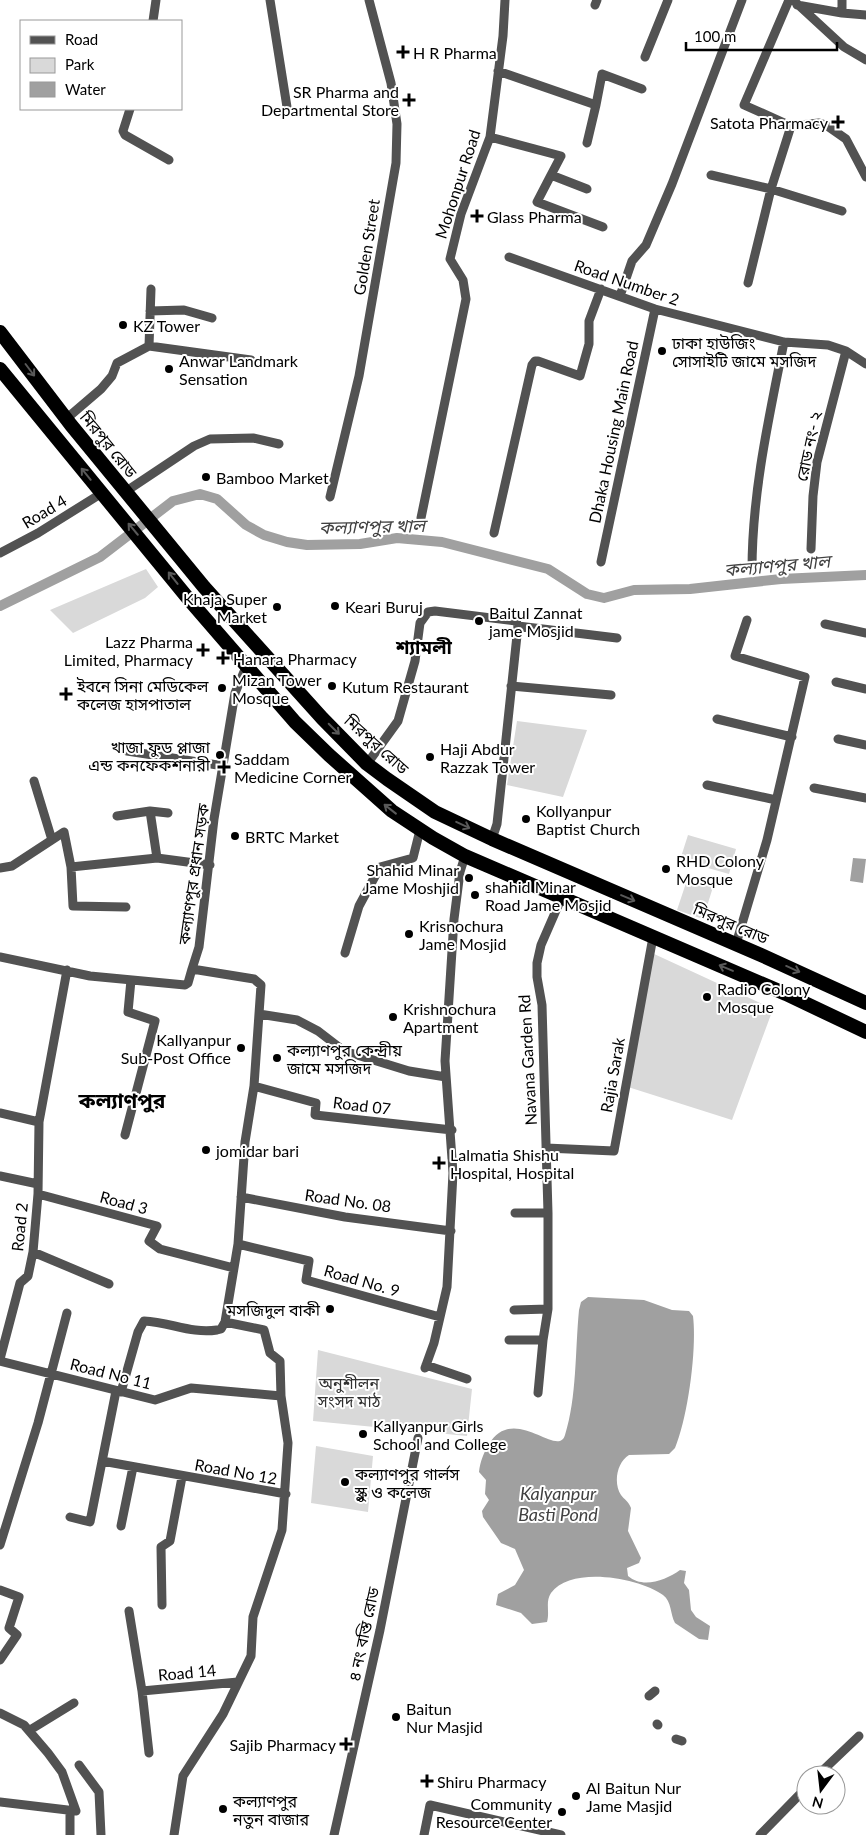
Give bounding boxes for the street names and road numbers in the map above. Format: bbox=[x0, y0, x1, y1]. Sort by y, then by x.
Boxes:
street label: Mohonpur Road bbox=[430, 127, 484, 241]
street label: Golden Street bbox=[349, 197, 383, 296]
street label: Road Number 2 bbox=[572, 255, 682, 309]
street label: Dhaka Housing Main Road bbox=[584, 339, 642, 525]
street label: মিরপুর রোড bbox=[75, 406, 142, 482]
street label: রোড নং- ২ bbox=[791, 409, 825, 483]
street label: Road 4 bbox=[18, 490, 70, 532]
street label: মিরপুর রোড bbox=[340, 710, 413, 779]
street label: কল্যাণপুর প্রধান সড়ক bbox=[174, 801, 213, 947]
street label: মিরপুর রোড bbox=[689, 898, 772, 948]
street label: Navana Garden Rd bbox=[514, 994, 540, 1126]
street label: Rajia Sarak bbox=[596, 1035, 628, 1114]
street label: Road 07 bbox=[332, 1092, 392, 1118]
street label: Road No. 08 bbox=[304, 1185, 392, 1215]
street label: Road 3 bbox=[98, 1186, 150, 1218]
street label: Road 2 bbox=[7, 1202, 31, 1252]
street label: Road No. 9 bbox=[322, 1260, 402, 1300]
street label: Road No 11 bbox=[68, 1354, 154, 1392]
street label: Road No 12 bbox=[193, 1454, 279, 1488]
street label: ৪ নং বস্তি রোড bbox=[344, 1585, 382, 1683]
street label: Road 14 bbox=[157, 1660, 217, 1684]

